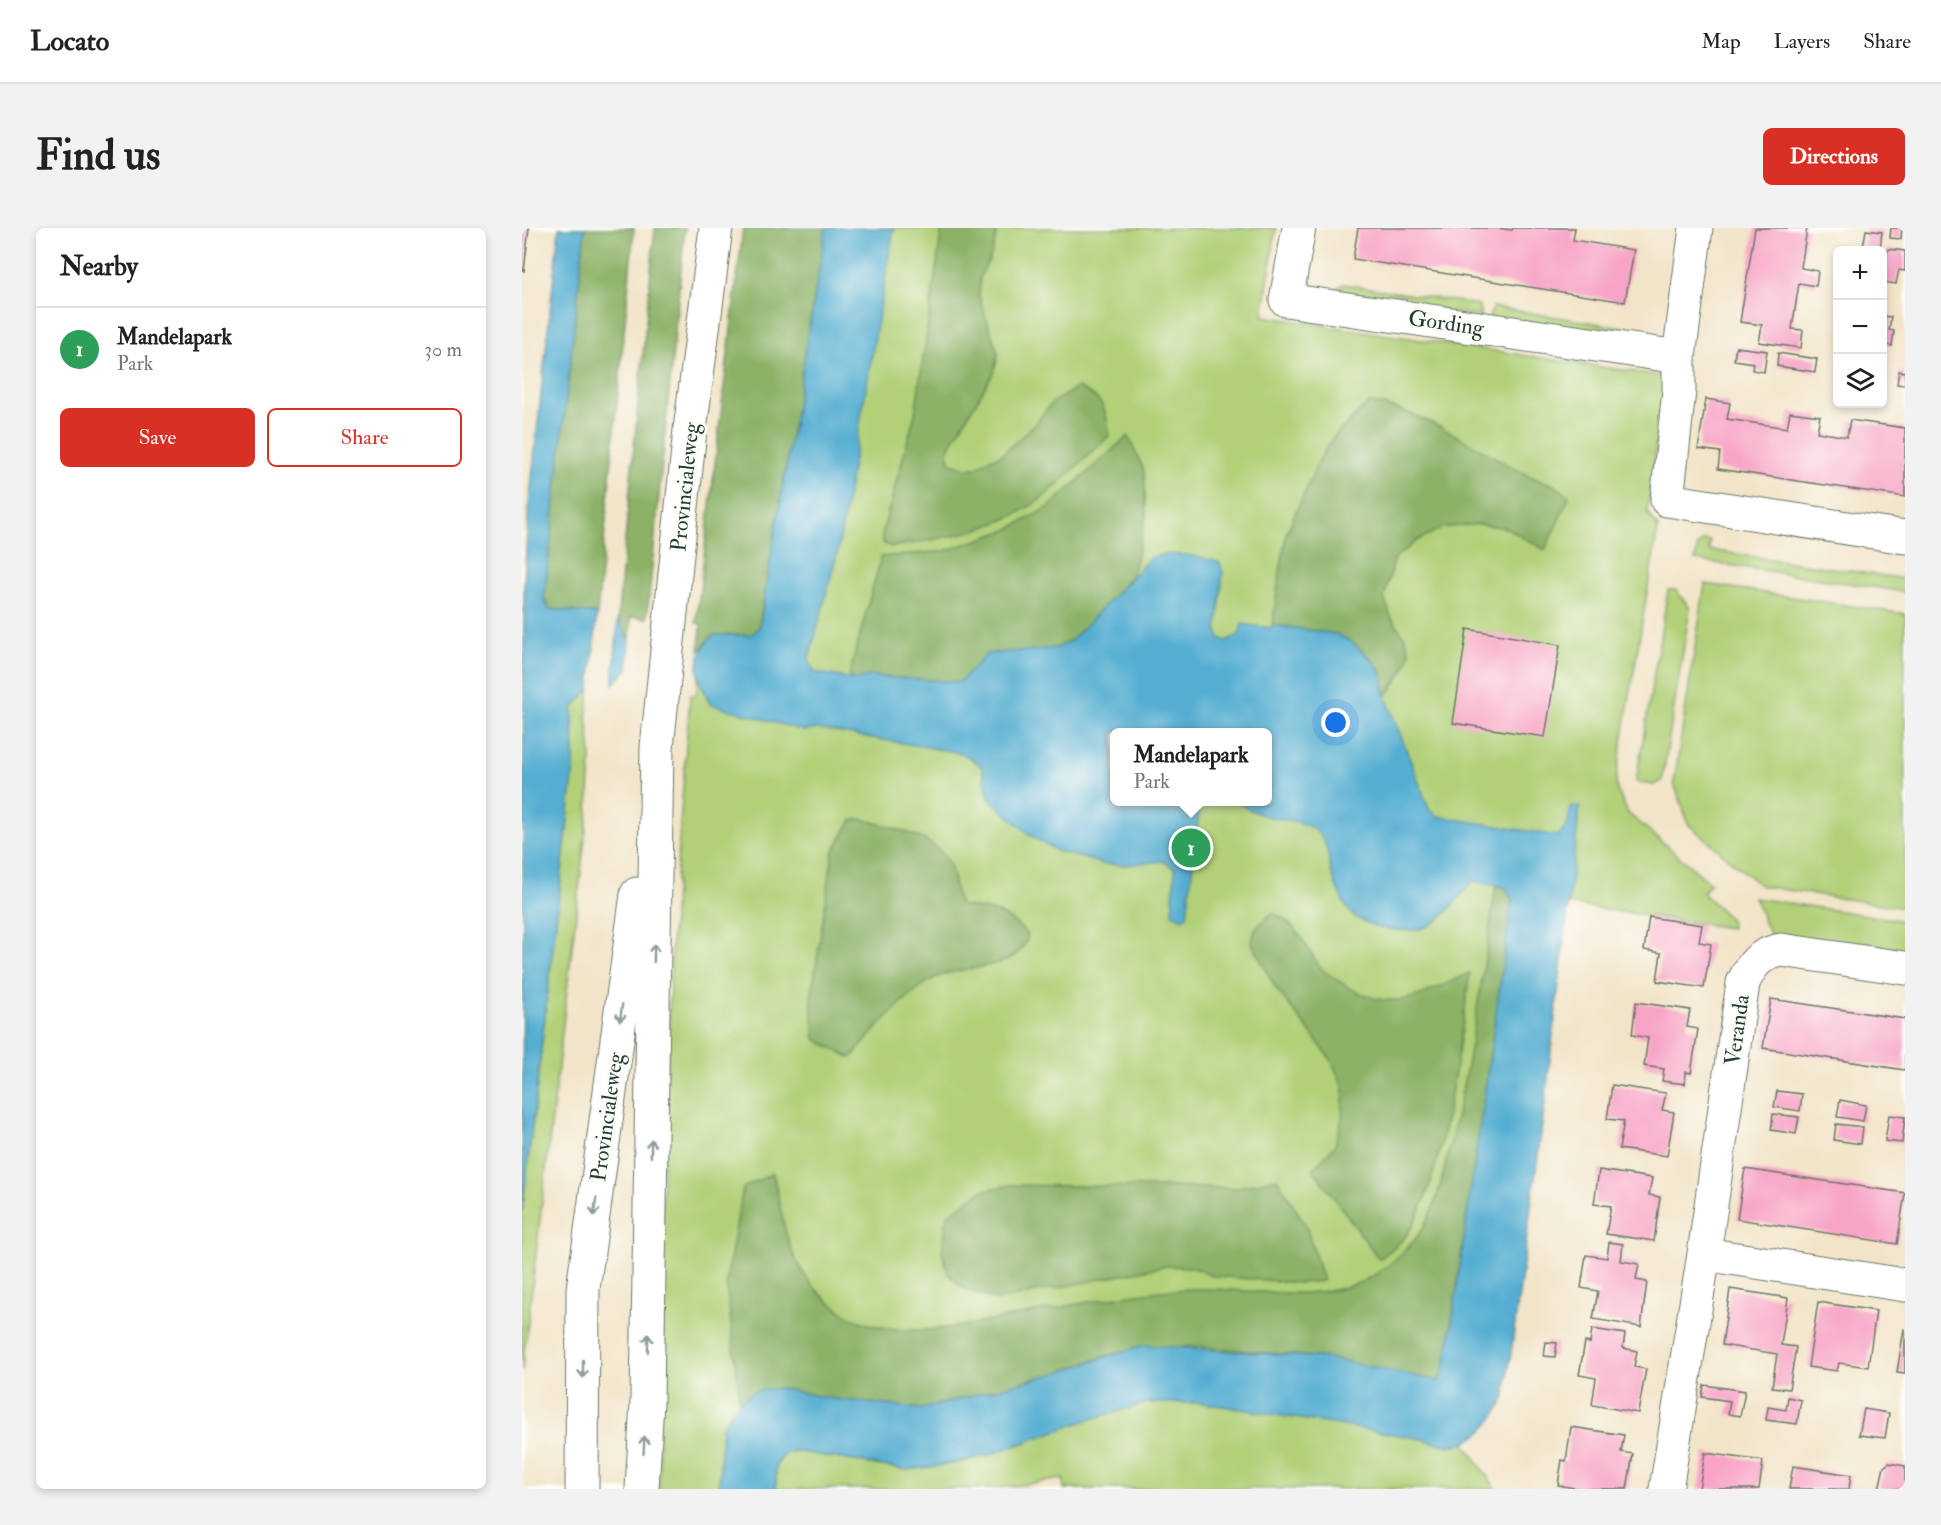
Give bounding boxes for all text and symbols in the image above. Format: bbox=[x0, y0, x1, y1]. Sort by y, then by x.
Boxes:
text: Locato bbox=[30, 24, 109, 59]
text: Map bbox=[1701, 28, 1741, 55]
text: Layers bbox=[1774, 28, 1830, 55]
text: Share bbox=[1863, 28, 1911, 55]
button: Directions bbox=[1763, 128, 1905, 185]
text: Find us bbox=[36, 130, 160, 182]
map controls bbox=[1833, 246, 1887, 408]
button: + bbox=[1833, 246, 1887, 300]
text: Nearby bbox=[60, 251, 138, 283]
button: − bbox=[1833, 300, 1887, 354]
street label: Gording bbox=[1406, 304, 1487, 342]
text: Mandelapark bbox=[117, 323, 232, 351]
text: 1 bbox=[76, 337, 83, 362]
text: 30 m bbox=[424, 337, 462, 362]
text: Park bbox=[117, 351, 153, 376]
button: layers bbox=[1833, 354, 1887, 408]
button: Save bbox=[60, 408, 255, 467]
button: Share bbox=[267, 408, 462, 467]
street label: Provincialeweg bbox=[664, 420, 706, 553]
your location bbox=[1321, 708, 1350, 737]
popup bbox=[1110, 728, 1272, 806]
text: Mandelapark bbox=[1133, 741, 1249, 769]
text: Park bbox=[1133, 769, 1170, 794]
pin: 1 bbox=[1172, 826, 1210, 870]
one-way arrow bbox=[648, 944, 660, 964]
street label: Veranda bbox=[1718, 992, 1756, 1067]
one-way arrow bbox=[615, 1003, 626, 1023]
street label: Provincialeweg bbox=[584, 1050, 630, 1183]
one-way arrow bbox=[645, 1139, 657, 1159]
one-way arrow bbox=[589, 1196, 600, 1216]
one-way arrow bbox=[642, 1334, 653, 1354]
one-way arrow bbox=[577, 1358, 589, 1378]
one-way arrow bbox=[639, 1436, 650, 1456]

